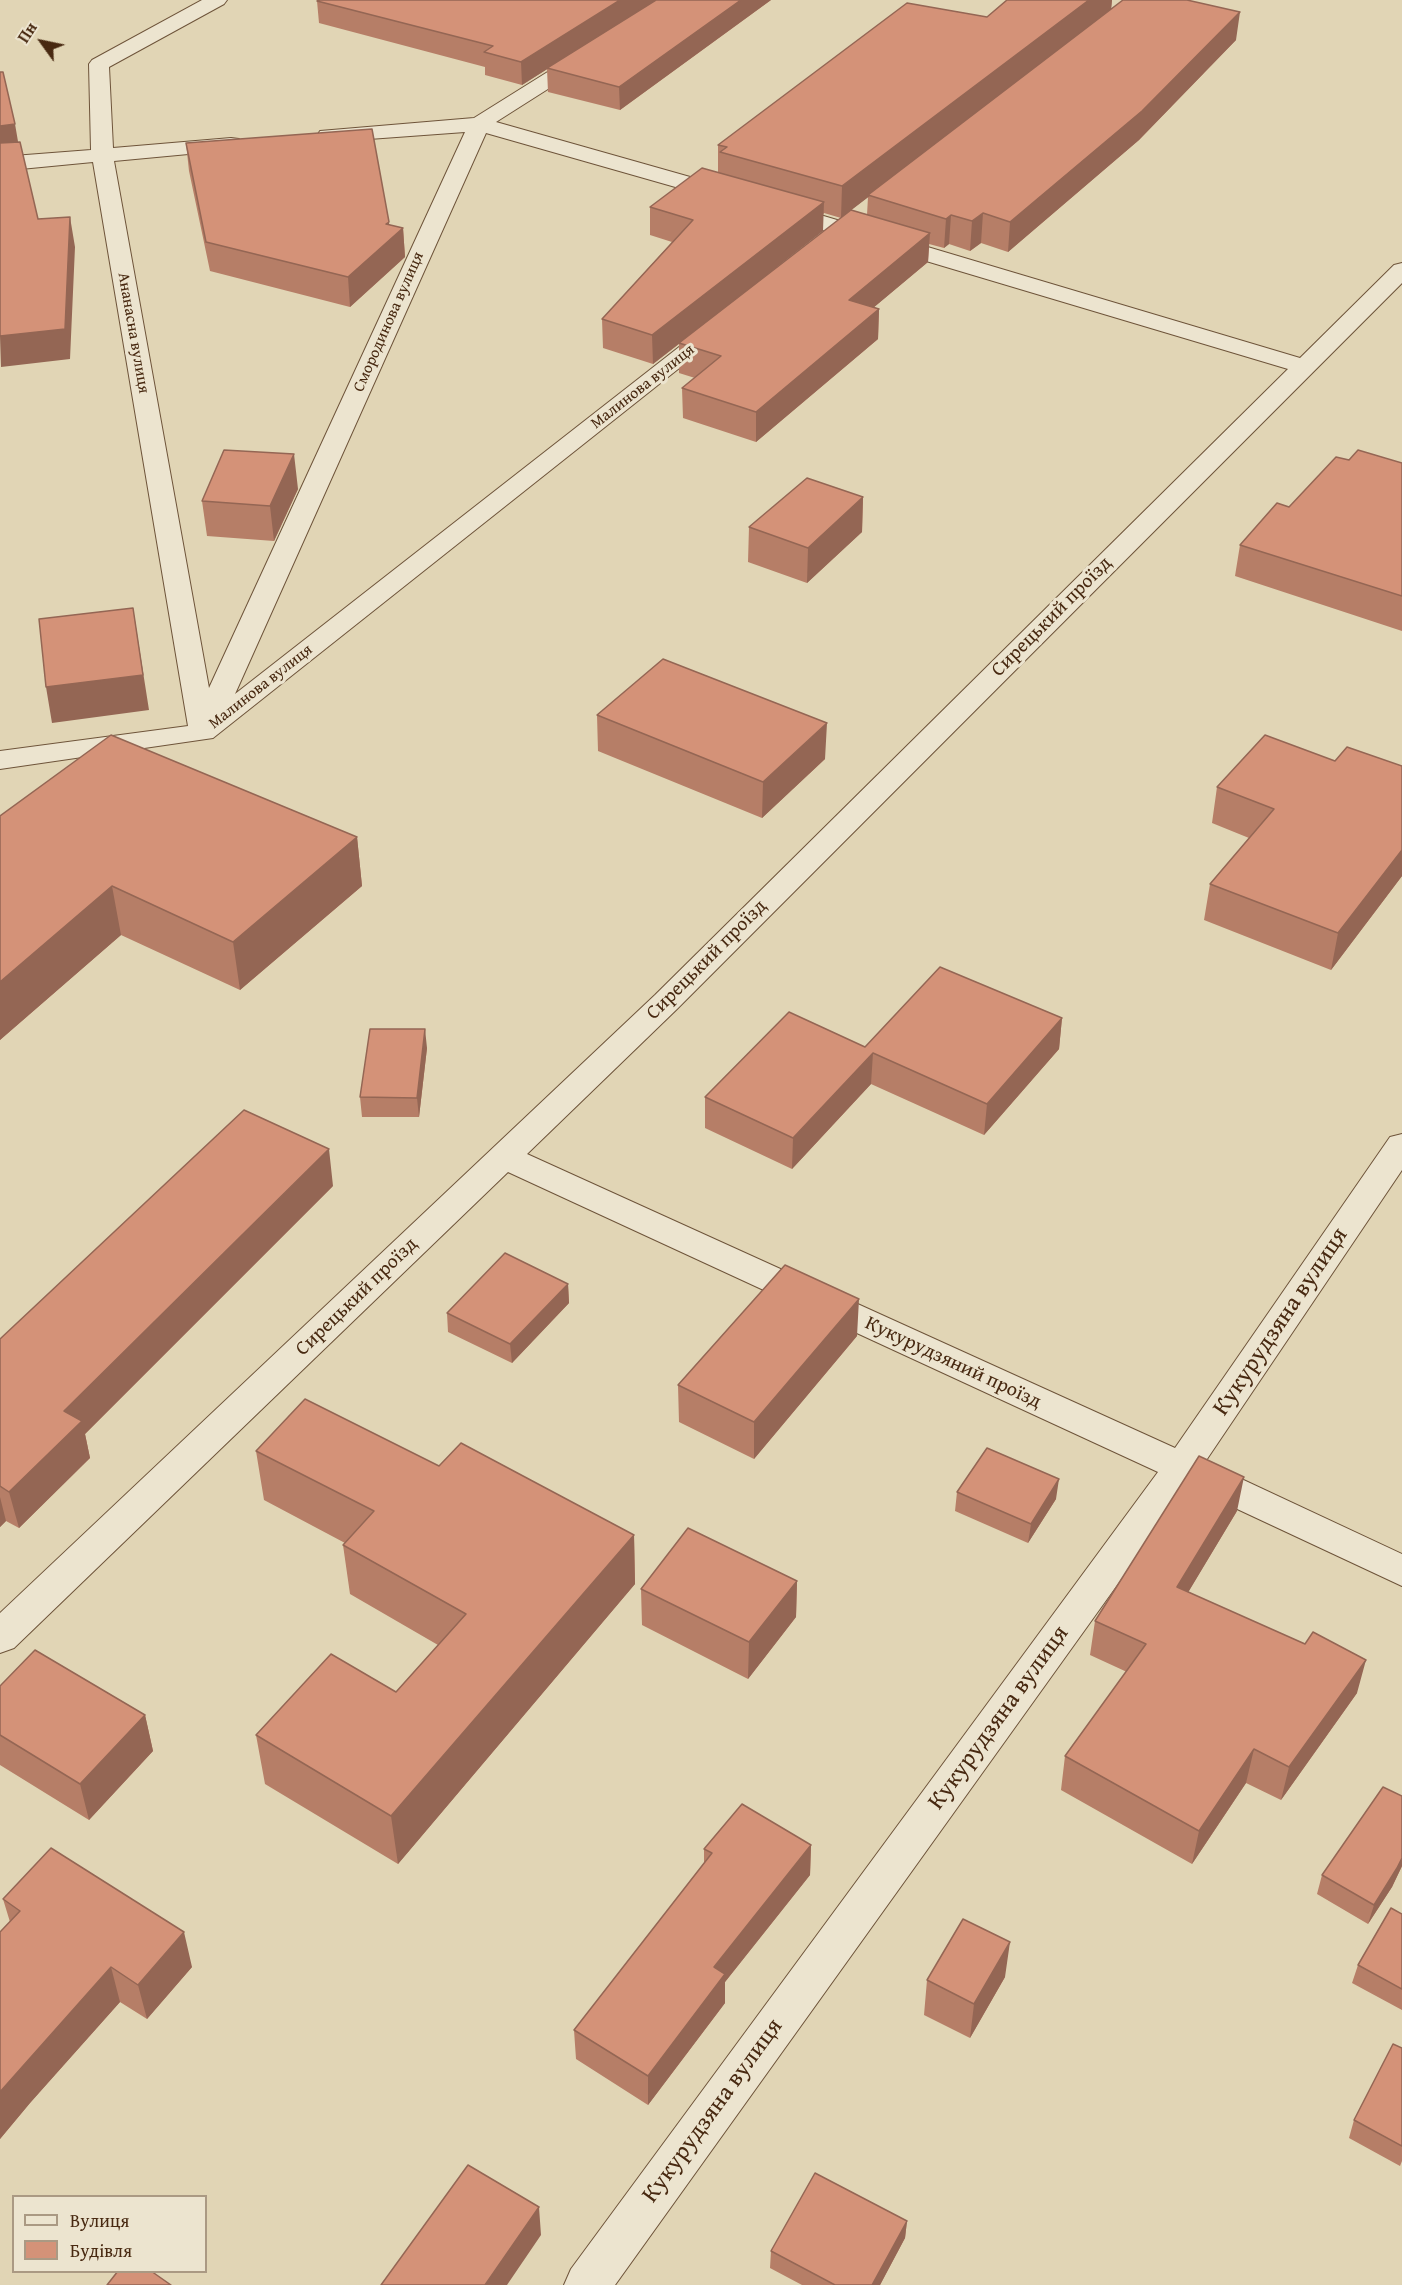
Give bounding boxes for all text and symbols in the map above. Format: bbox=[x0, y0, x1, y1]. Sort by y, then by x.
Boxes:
north arrow bbox=[12, 12, 72, 72]
text: Пн bbox=[11, 17, 43, 47]
street label: Смородинова вулиця bbox=[349, 249, 429, 395]
street label: Ананасна вулиця bbox=[113, 271, 153, 395]
street label: Малинова вулиця bbox=[587, 341, 699, 433]
street label: Сирецький проїзд bbox=[987, 552, 1117, 682]
street label: Малинова вулиця bbox=[205, 641, 317, 733]
street label: Сирецький проїзд bbox=[642, 895, 772, 1025]
street label: Кукурудзяна вулиця bbox=[1207, 1223, 1355, 1421]
street label: Сирецький проїзд bbox=[291, 1233, 423, 1361]
street label: Кукурудзяний проїзд bbox=[861, 1312, 1045, 1414]
street label: Кукурудзяна вулиця bbox=[923, 1620, 1075, 1816]
street label: Кукурудзяна вулиця bbox=[637, 2013, 789, 2209]
legend bbox=[12, 2195, 207, 2273]
text: Вулиця bbox=[70, 2207, 129, 2234]
text: Будівля bbox=[70, 2237, 132, 2264]

